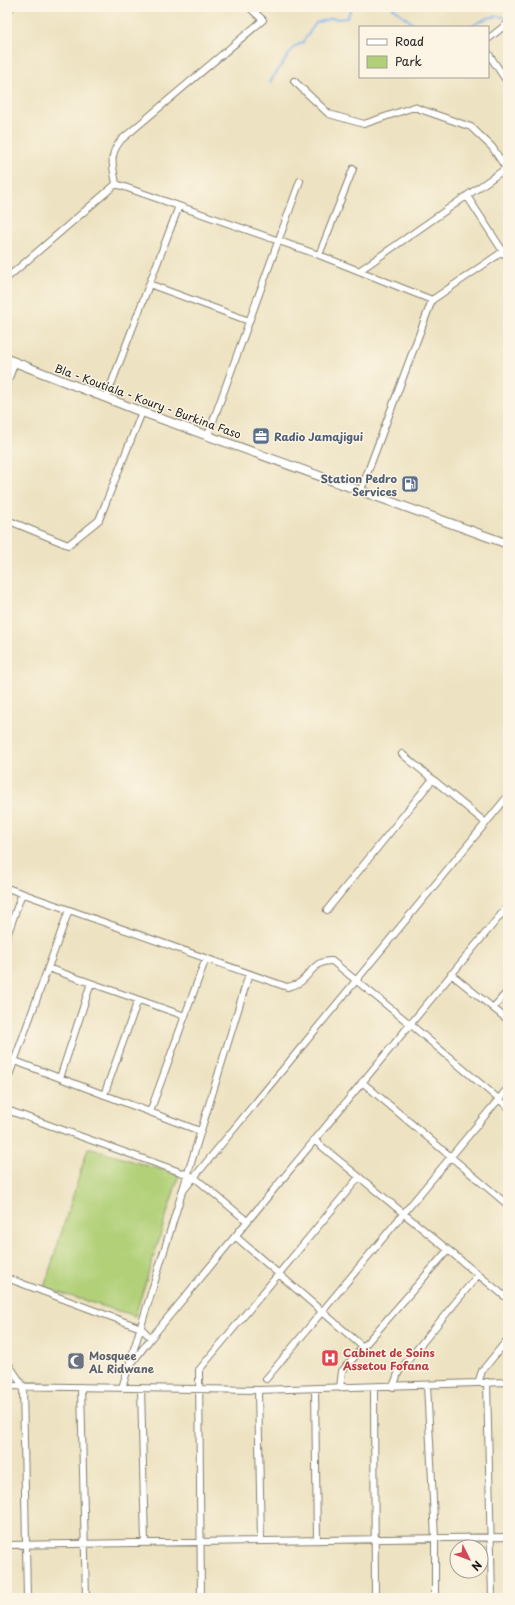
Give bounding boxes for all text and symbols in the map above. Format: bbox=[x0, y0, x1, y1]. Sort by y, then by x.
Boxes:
legend bbox=[359, 26, 489, 78]
text: Road bbox=[395, 32, 424, 50]
text: Park bbox=[395, 52, 422, 70]
street label: Bla - Koutiala - Koury - Burkina Faso bbox=[52, 359, 244, 443]
office icon: Radio Jamajigui bbox=[251, 426, 271, 446]
place label: Radio Jamajigui bbox=[274, 428, 364, 445]
place label: Station Pedro Services bbox=[321, 470, 398, 500]
fuel station icon: Station Pedro Services bbox=[400, 474, 420, 494]
place label: Cabinet de Soins Assetou Fofana bbox=[342, 1344, 435, 1374]
place label: Mosquee AL Ridwane bbox=[88, 1347, 155, 1377]
hospital icon: Cabinet de Soins Assetou Fofana bbox=[320, 1348, 340, 1368]
mosque icon: Mosquee AL Ridwane bbox=[66, 1351, 86, 1371]
north arrow bbox=[449, 1539, 489, 1579]
text: N bbox=[467, 1557, 486, 1575]

